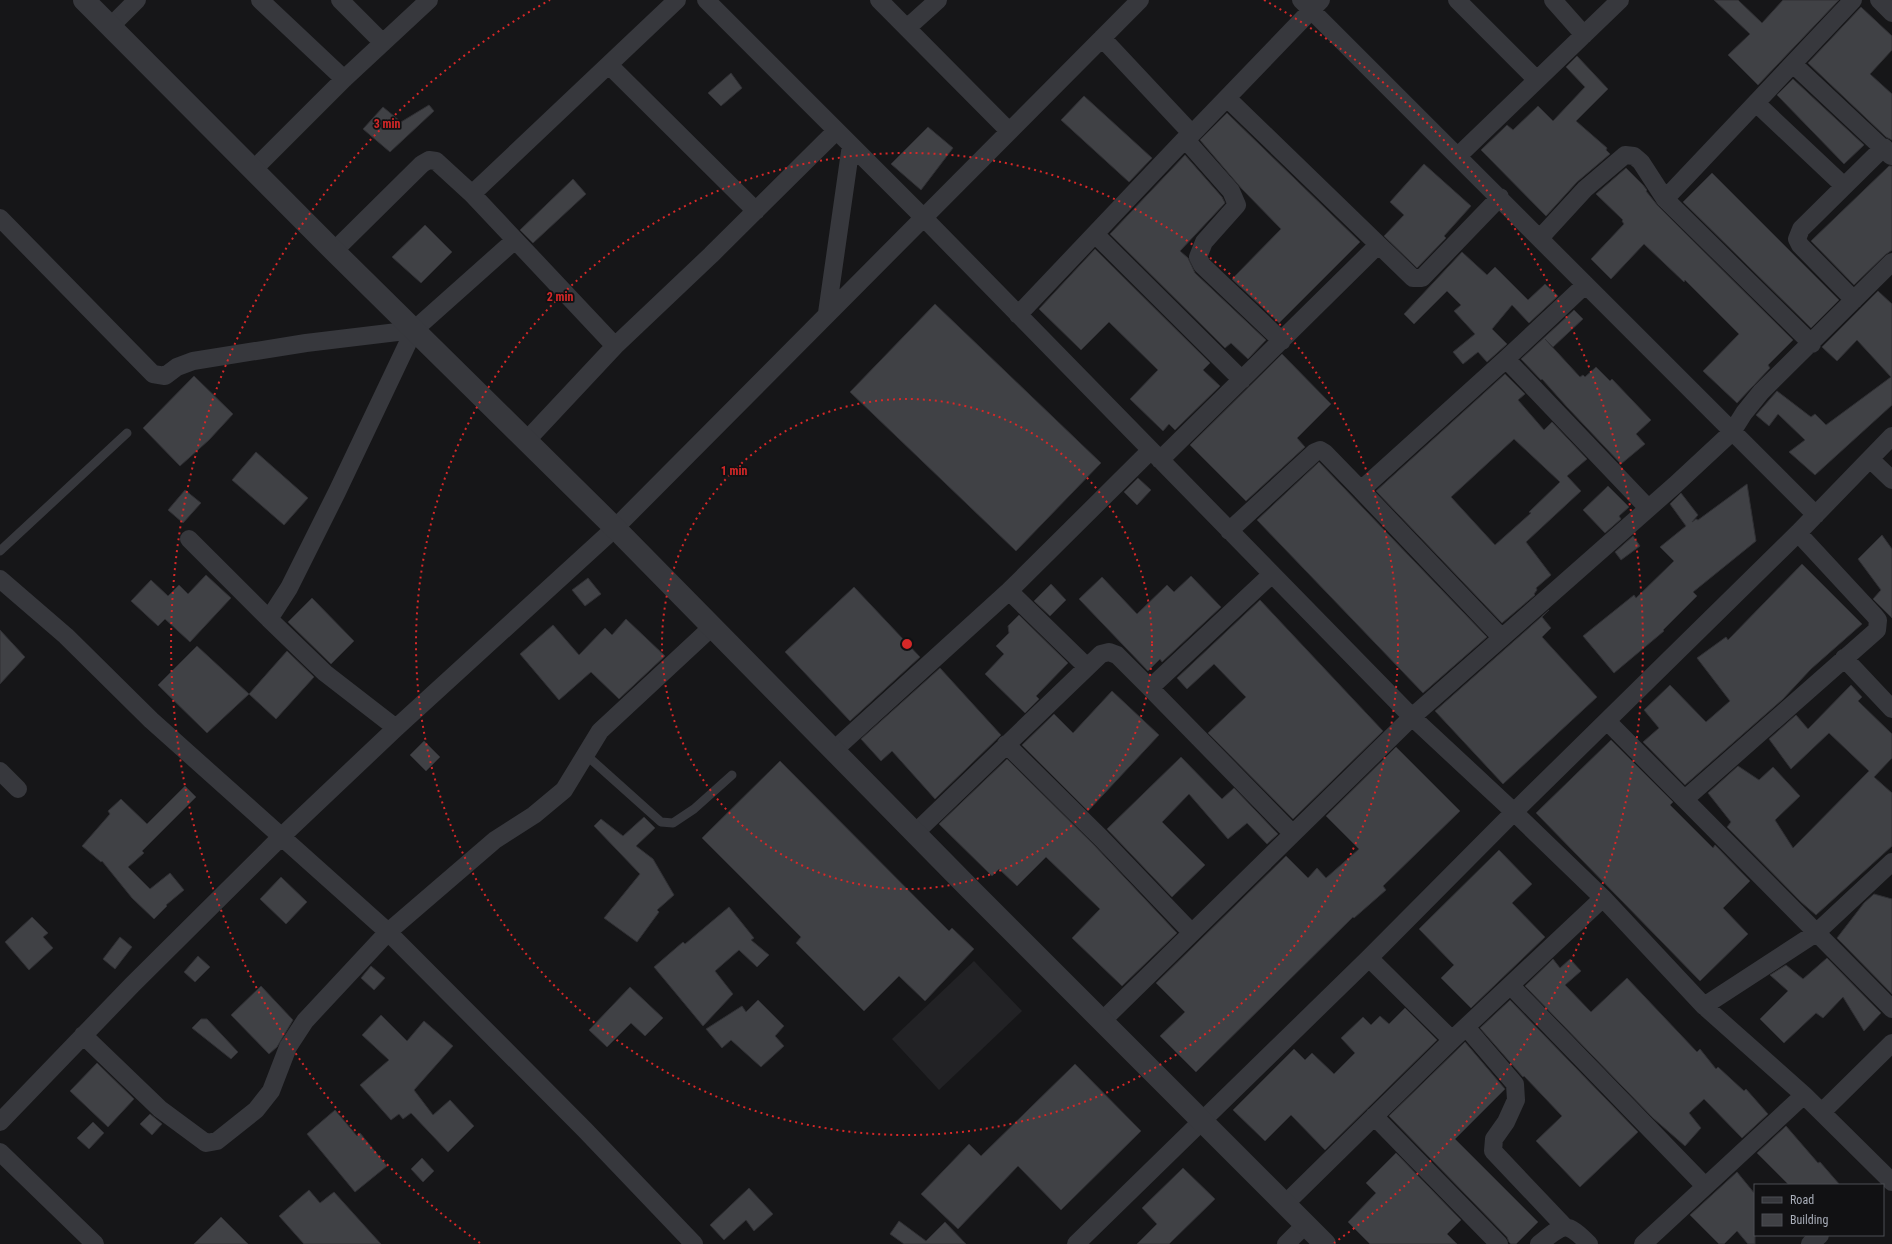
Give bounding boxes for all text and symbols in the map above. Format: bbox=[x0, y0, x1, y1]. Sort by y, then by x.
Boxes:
text: 3 min bbox=[374, 117, 400, 131]
text: 2 min bbox=[547, 290, 573, 304]
text: 1 min bbox=[721, 464, 747, 478]
centre of rings bbox=[900, 637, 914, 651]
legend bbox=[1754, 1184, 1884, 1236]
text: Road bbox=[1790, 1193, 1814, 1207]
text: Building bbox=[1790, 1213, 1828, 1227]

